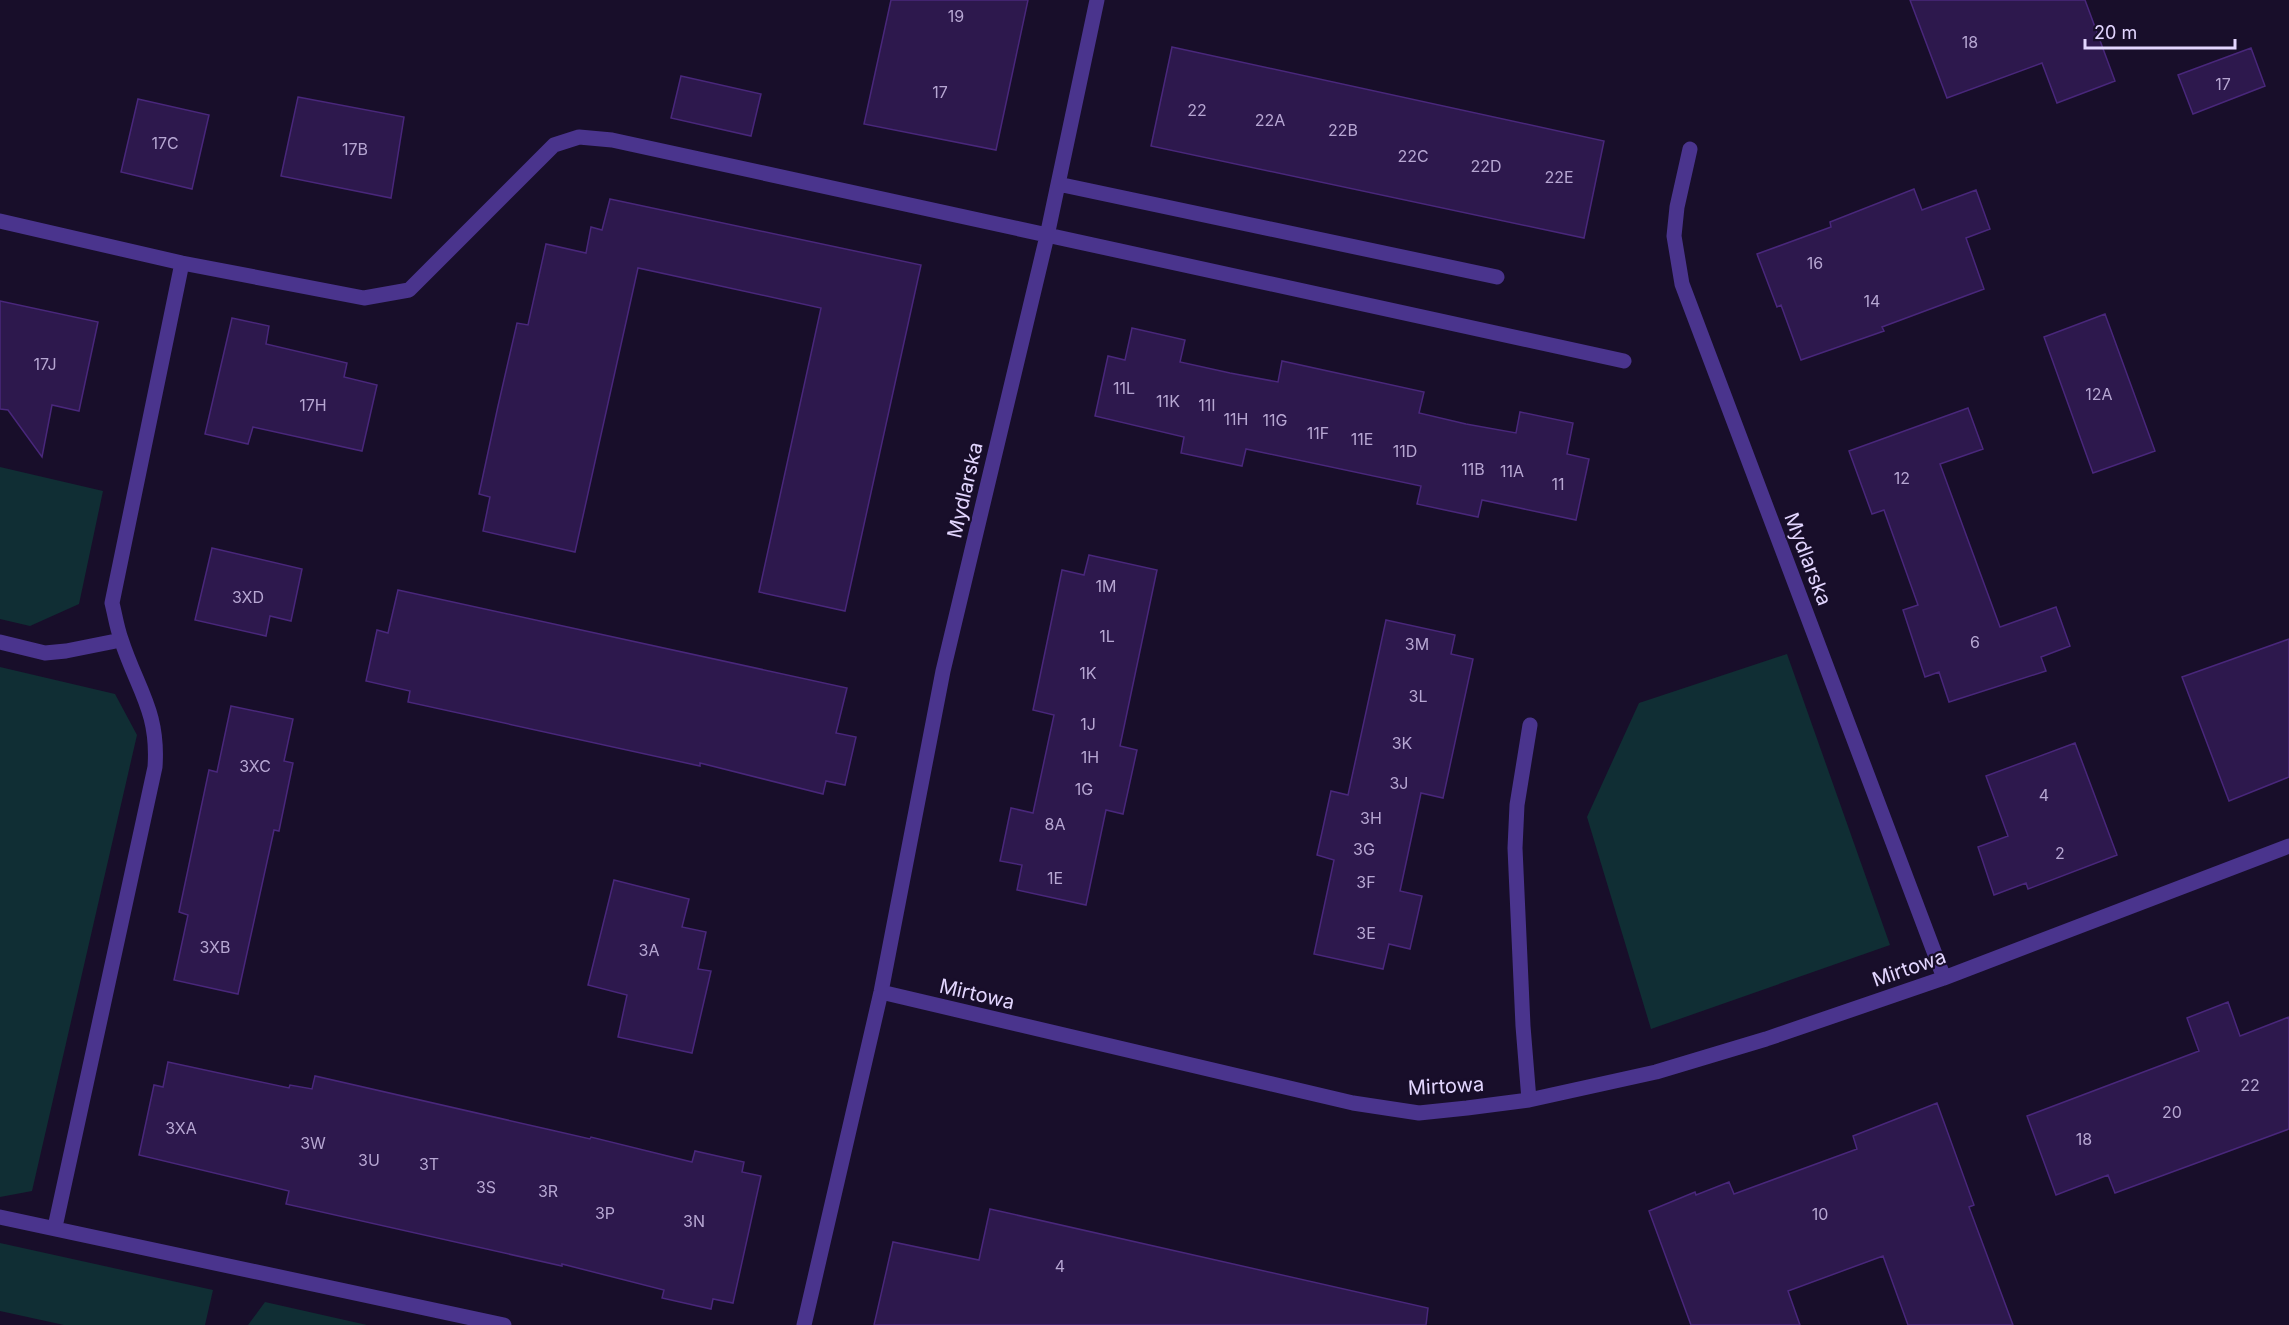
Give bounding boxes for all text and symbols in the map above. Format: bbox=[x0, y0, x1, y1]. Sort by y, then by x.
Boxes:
house number: 19 bbox=[948, 6, 964, 26]
scale bar bbox=[2085, 12, 2235, 50]
text: 20 m bbox=[2094, 22, 2137, 43]
house number: 18 bbox=[1962, 32, 1978, 52]
house number: 17 bbox=[2215, 74, 2231, 94]
house number: 17 bbox=[932, 82, 948, 102]
house number: 22 bbox=[1187, 100, 1207, 120]
house number: 22A bbox=[1255, 110, 1285, 130]
house number: 22B bbox=[1328, 120, 1358, 140]
house number: 17C bbox=[151, 133, 179, 153]
house number: 17B bbox=[342, 139, 368, 159]
house number: 22C bbox=[1397, 146, 1429, 166]
house number: 22D bbox=[1470, 156, 1502, 176]
house number: 22E bbox=[1544, 167, 1574, 187]
house number: 16 bbox=[1807, 253, 1823, 273]
house number: 14 bbox=[1864, 291, 1880, 311]
house number: 17J bbox=[33, 354, 57, 374]
house number: 11L bbox=[1113, 378, 1135, 398]
house number: 12A bbox=[2085, 384, 2113, 404]
house number: 11K bbox=[1156, 391, 1180, 411]
house number: 17H bbox=[299, 395, 327, 415]
house number: 11I bbox=[1198, 395, 1216, 415]
house number: 11H bbox=[1224, 409, 1248, 429]
house number: 11G bbox=[1263, 410, 1287, 430]
house number: 11F bbox=[1307, 423, 1329, 443]
house number: 11E bbox=[1351, 429, 1373, 449]
street label: Mydlarska bbox=[942, 440, 988, 540]
house number: 11D bbox=[1393, 441, 1417, 461]
house number: 11B bbox=[1461, 459, 1485, 479]
house number: 11A bbox=[1500, 461, 1524, 481]
house number: 12 bbox=[1894, 468, 1910, 488]
house number: 11 bbox=[1551, 474, 1565, 494]
street label: Mydlarska bbox=[1779, 509, 1837, 609]
house number: 1M bbox=[1096, 576, 1116, 596]
house number: 3XD bbox=[232, 587, 264, 607]
house number: 1L bbox=[1099, 626, 1115, 646]
house number: 6 bbox=[1970, 632, 1980, 652]
house number: 3M bbox=[1405, 634, 1429, 654]
house number: 1K bbox=[1079, 663, 1097, 683]
house number: 3L bbox=[1409, 686, 1427, 706]
house number: 1J bbox=[1080, 714, 1096, 734]
house number: 3K bbox=[1392, 733, 1413, 753]
house number: 1H bbox=[1081, 747, 1099, 767]
house number: 3XC bbox=[239, 756, 271, 776]
house number: 3J bbox=[1389, 773, 1409, 793]
house number: 1G bbox=[1075, 779, 1093, 799]
house number: 4 bbox=[2039, 785, 2049, 805]
house number: 3H bbox=[1360, 808, 1382, 828]
house number: 8A bbox=[1045, 814, 1065, 834]
house number: 3G bbox=[1353, 839, 1375, 859]
house number: 2 bbox=[2055, 843, 2065, 863]
house number: 1E bbox=[1047, 868, 1063, 888]
house number: 3F bbox=[1356, 872, 1376, 892]
house number: 3E bbox=[1356, 923, 1376, 943]
house number: 3XB bbox=[200, 937, 230, 957]
house number: 3A bbox=[639, 940, 659, 960]
street label: Mirtowa bbox=[1869, 944, 1949, 992]
street label: Mirtowa bbox=[937, 974, 1017, 1014]
street label: Mirtowa bbox=[1407, 1072, 1485, 1100]
house number: 22 bbox=[2240, 1075, 2260, 1095]
house number: 20 bbox=[2162, 1102, 2182, 1122]
house number: 3XA bbox=[165, 1118, 197, 1138]
house number: 18 bbox=[2076, 1129, 2092, 1149]
house number: 3W bbox=[300, 1133, 326, 1153]
house number: 3U bbox=[358, 1150, 380, 1170]
house number: 3T bbox=[419, 1154, 439, 1174]
house number: 3S bbox=[476, 1177, 496, 1197]
house number: 3R bbox=[538, 1181, 558, 1201]
house number: 3P bbox=[595, 1203, 615, 1223]
house number: 10 bbox=[1812, 1204, 1828, 1224]
house number: 3N bbox=[683, 1211, 705, 1231]
house number: 4 bbox=[1055, 1256, 1065, 1276]

